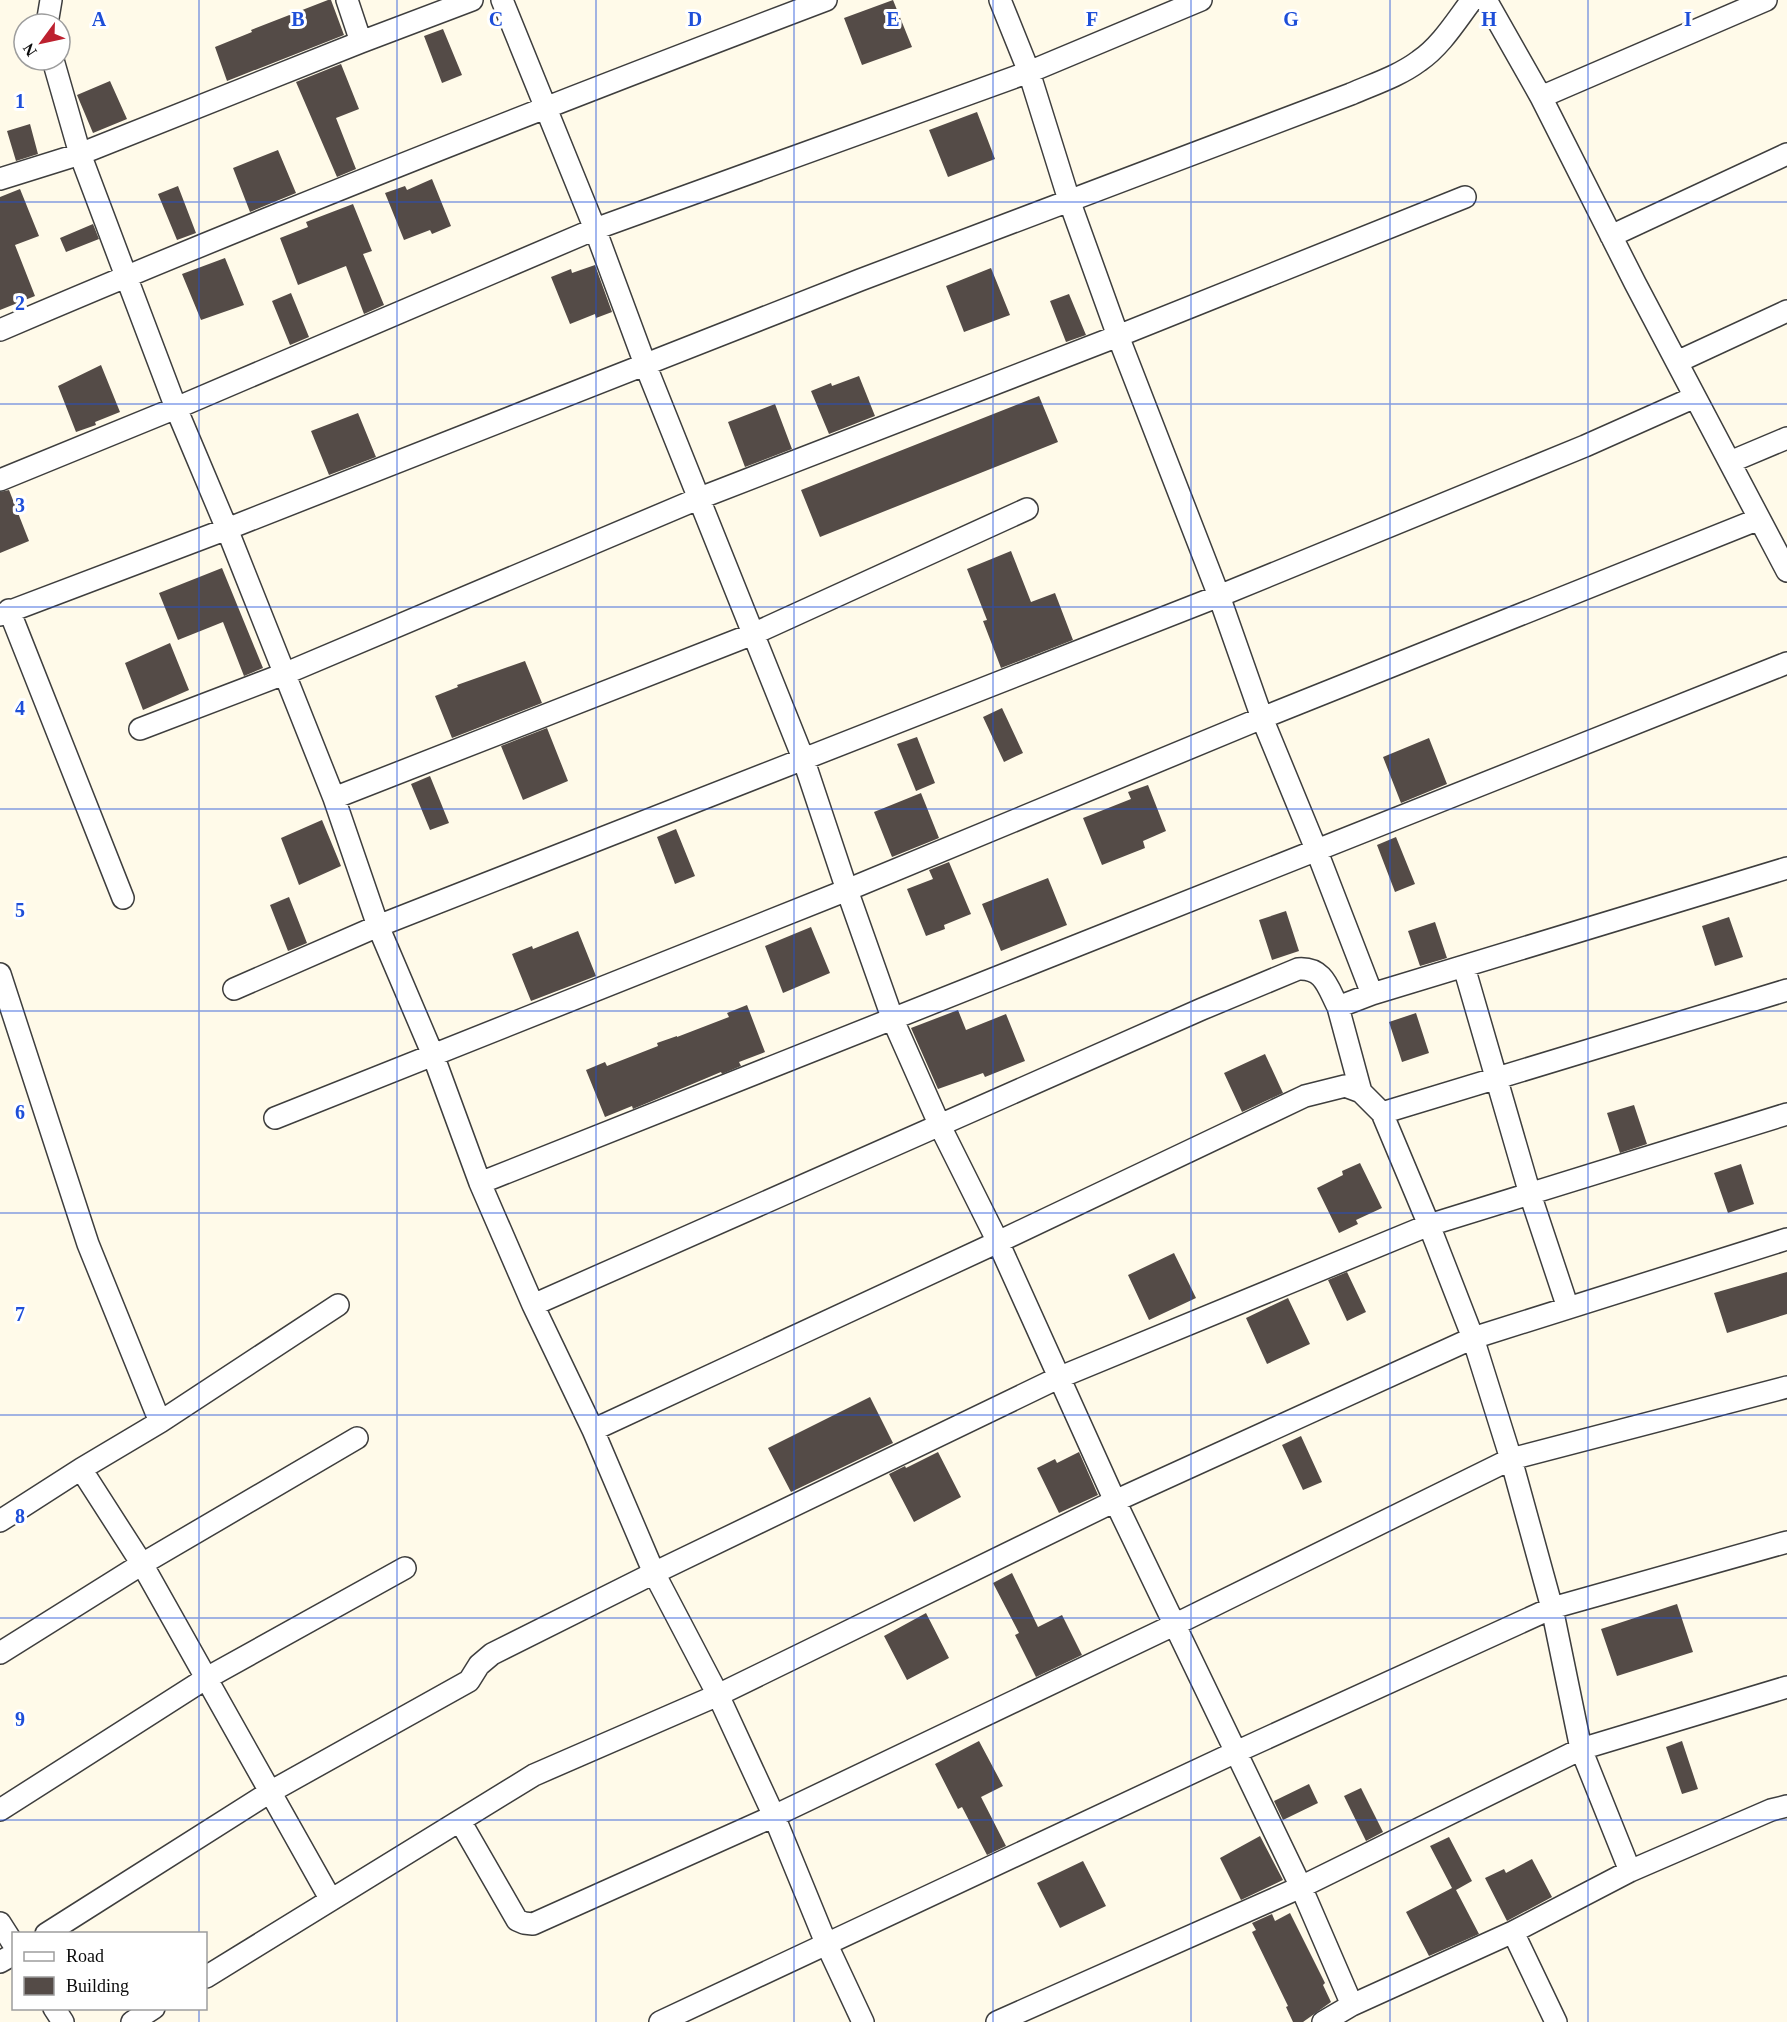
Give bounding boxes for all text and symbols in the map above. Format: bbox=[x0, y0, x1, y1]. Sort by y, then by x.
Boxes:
text: A bbox=[92, 8, 107, 30]
text: B bbox=[291, 8, 305, 30]
text: C bbox=[489, 8, 503, 30]
text: D bbox=[688, 8, 702, 30]
text: E bbox=[886, 8, 900, 30]
text: F bbox=[1086, 8, 1098, 30]
text: G bbox=[1283, 8, 1299, 30]
text: H bbox=[1481, 8, 1497, 30]
text: I bbox=[1684, 8, 1692, 30]
north arrow bbox=[12, 12, 72, 72]
text: N bbox=[19, 40, 40, 59]
text: 1 bbox=[15, 90, 25, 112]
text: 2 bbox=[15, 292, 25, 314]
text: 3 bbox=[15, 494, 25, 516]
text: 4 bbox=[15, 697, 25, 719]
text: 5 bbox=[15, 899, 25, 921]
text: 6 bbox=[15, 1101, 25, 1123]
text: 7 bbox=[15, 1303, 25, 1325]
text: 8 bbox=[15, 1505, 25, 1527]
text: 9 bbox=[15, 1708, 25, 1730]
legend bbox=[12, 1932, 207, 2010]
text: Road bbox=[66, 1946, 104, 1966]
text: Building bbox=[66, 1976, 129, 1996]

